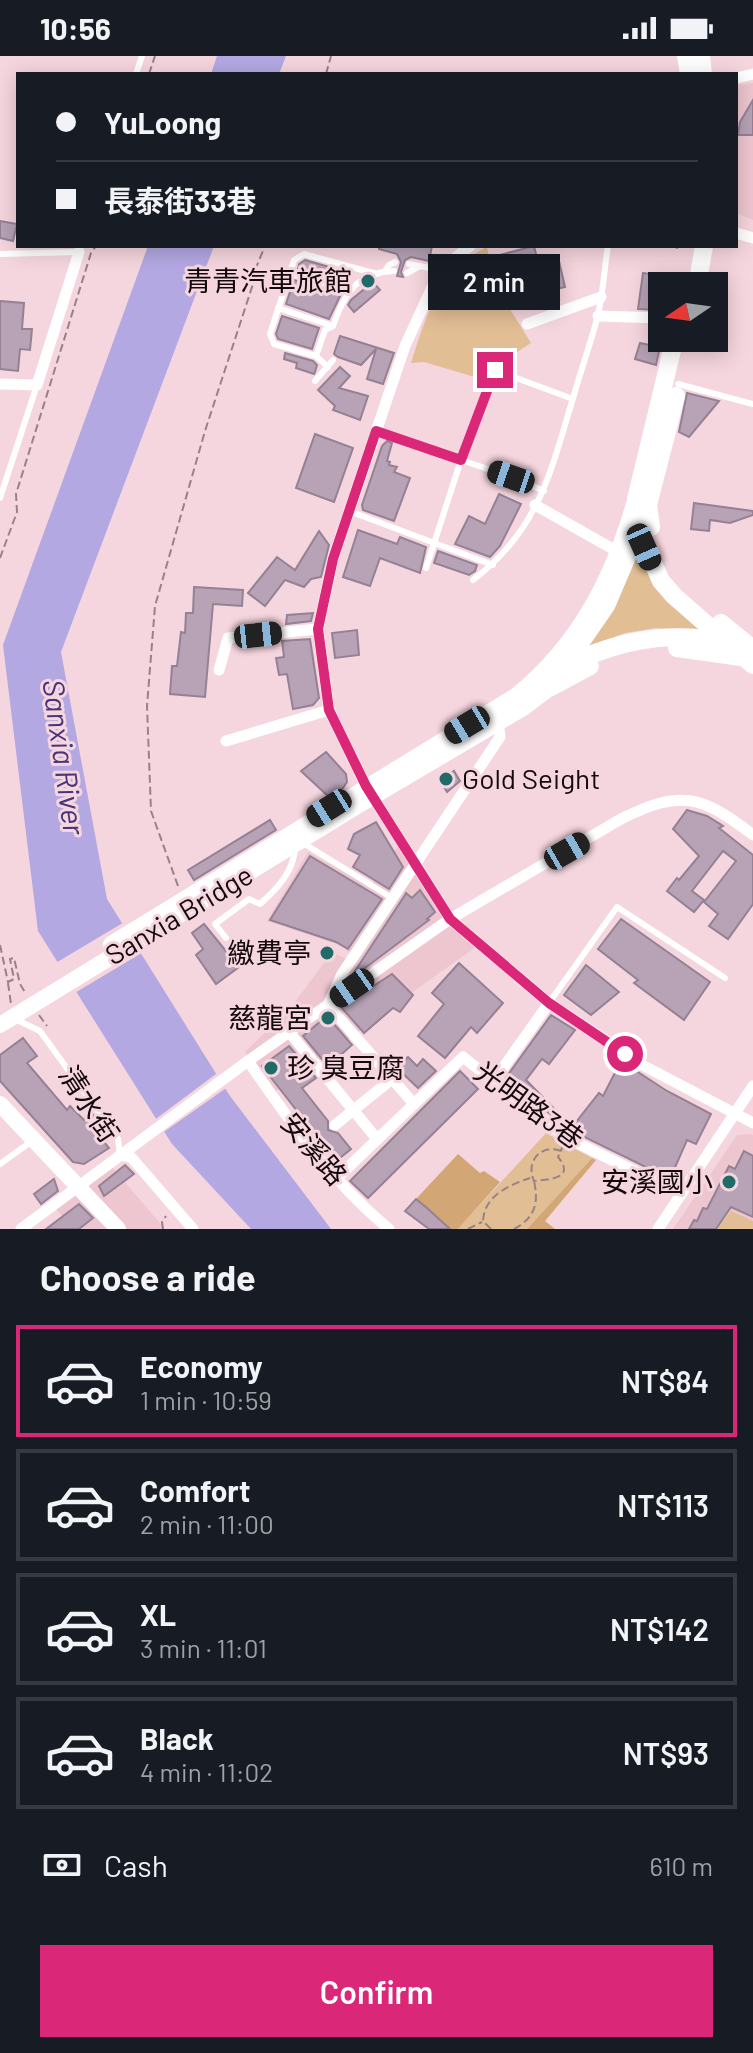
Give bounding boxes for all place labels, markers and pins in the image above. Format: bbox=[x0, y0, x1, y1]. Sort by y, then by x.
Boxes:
place label: 青青汽車旅館 bbox=[184, 263, 352, 297]
marker: 青青汽車旅館 bbox=[359, 272, 377, 290]
place label: Gold Seight bbox=[462, 761, 600, 795]
marker: Gold Seight bbox=[437, 770, 455, 788]
place label: 繳費亭 bbox=[227, 935, 311, 969]
marker: 繳費亭 bbox=[318, 944, 336, 962]
place label: 慈龍宮 bbox=[228, 1000, 312, 1034]
marker: 慈龍宮 bbox=[319, 1009, 337, 1027]
place label: 珍 臭豆腐 bbox=[287, 1050, 405, 1084]
marker: 珍 臭豆腐 bbox=[262, 1059, 280, 1077]
place label: 安溪國小 bbox=[601, 1164, 713, 1198]
marker: 安溪國小 bbox=[720, 1173, 738, 1191]

